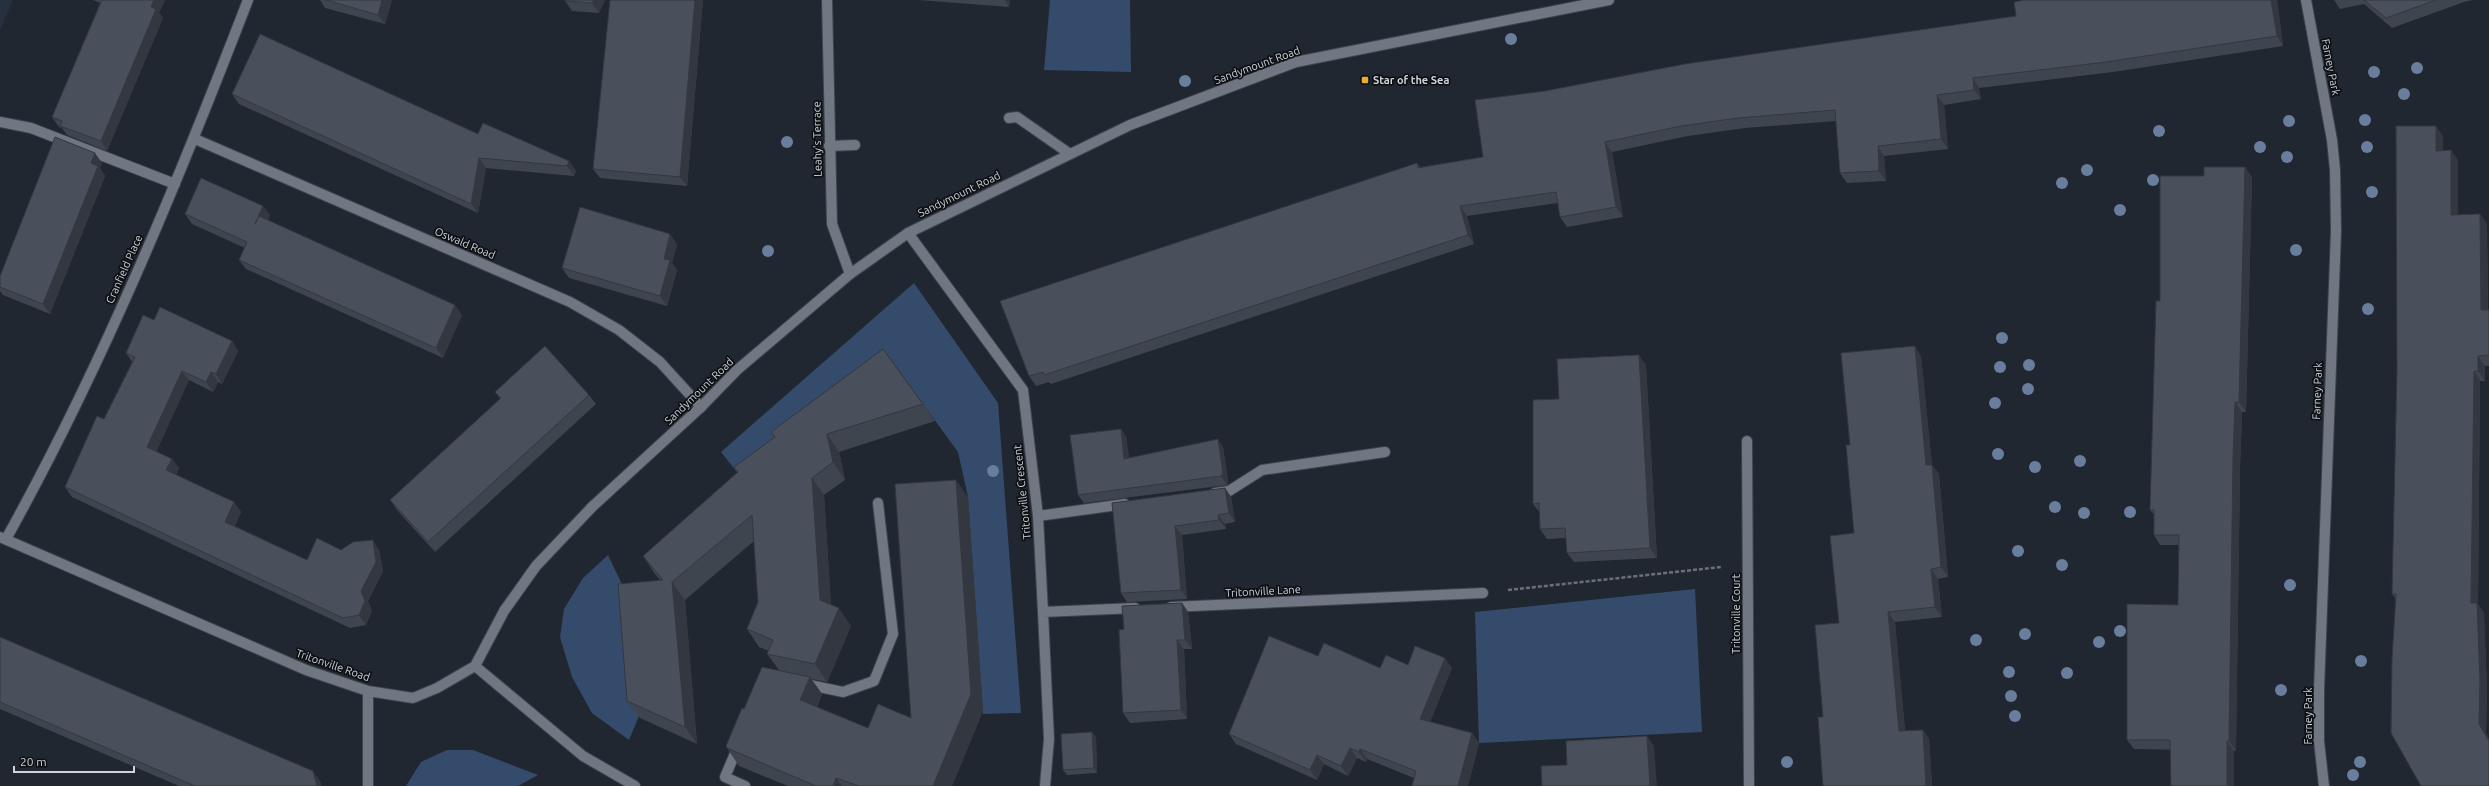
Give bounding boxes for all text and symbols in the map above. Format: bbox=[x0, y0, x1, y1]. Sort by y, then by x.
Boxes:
street label: Farney Park bbox=[2320, 38, 2342, 97]
street label: Sandymount Road bbox=[1213, 44, 1301, 86]
place label: Star of the Sea bbox=[1373, 74, 1449, 86]
marker: Star of the Sea bbox=[1360, 75, 1370, 85]
street label: Leahy's Terrace bbox=[810, 101, 824, 177]
street label: Sandymount Road bbox=[916, 169, 1002, 219]
street label: Oswald Road bbox=[433, 225, 497, 261]
street label: Cranfield Place bbox=[103, 233, 145, 305]
street label: Sandymount Road bbox=[662, 355, 736, 427]
street label: Farney Park bbox=[2310, 362, 2324, 420]
street label: Tritonville Crescent bbox=[1011, 443, 1033, 540]
street label: Tritonville Court bbox=[1730, 573, 1742, 654]
street label: Tritonville Lane bbox=[1225, 583, 1301, 599]
street label: Tritonville Road bbox=[294, 647, 372, 683]
street label: Farney Park bbox=[2302, 687, 2314, 745]
scale bar bbox=[14, 748, 134, 774]
text: 20 m bbox=[20, 755, 47, 768]

